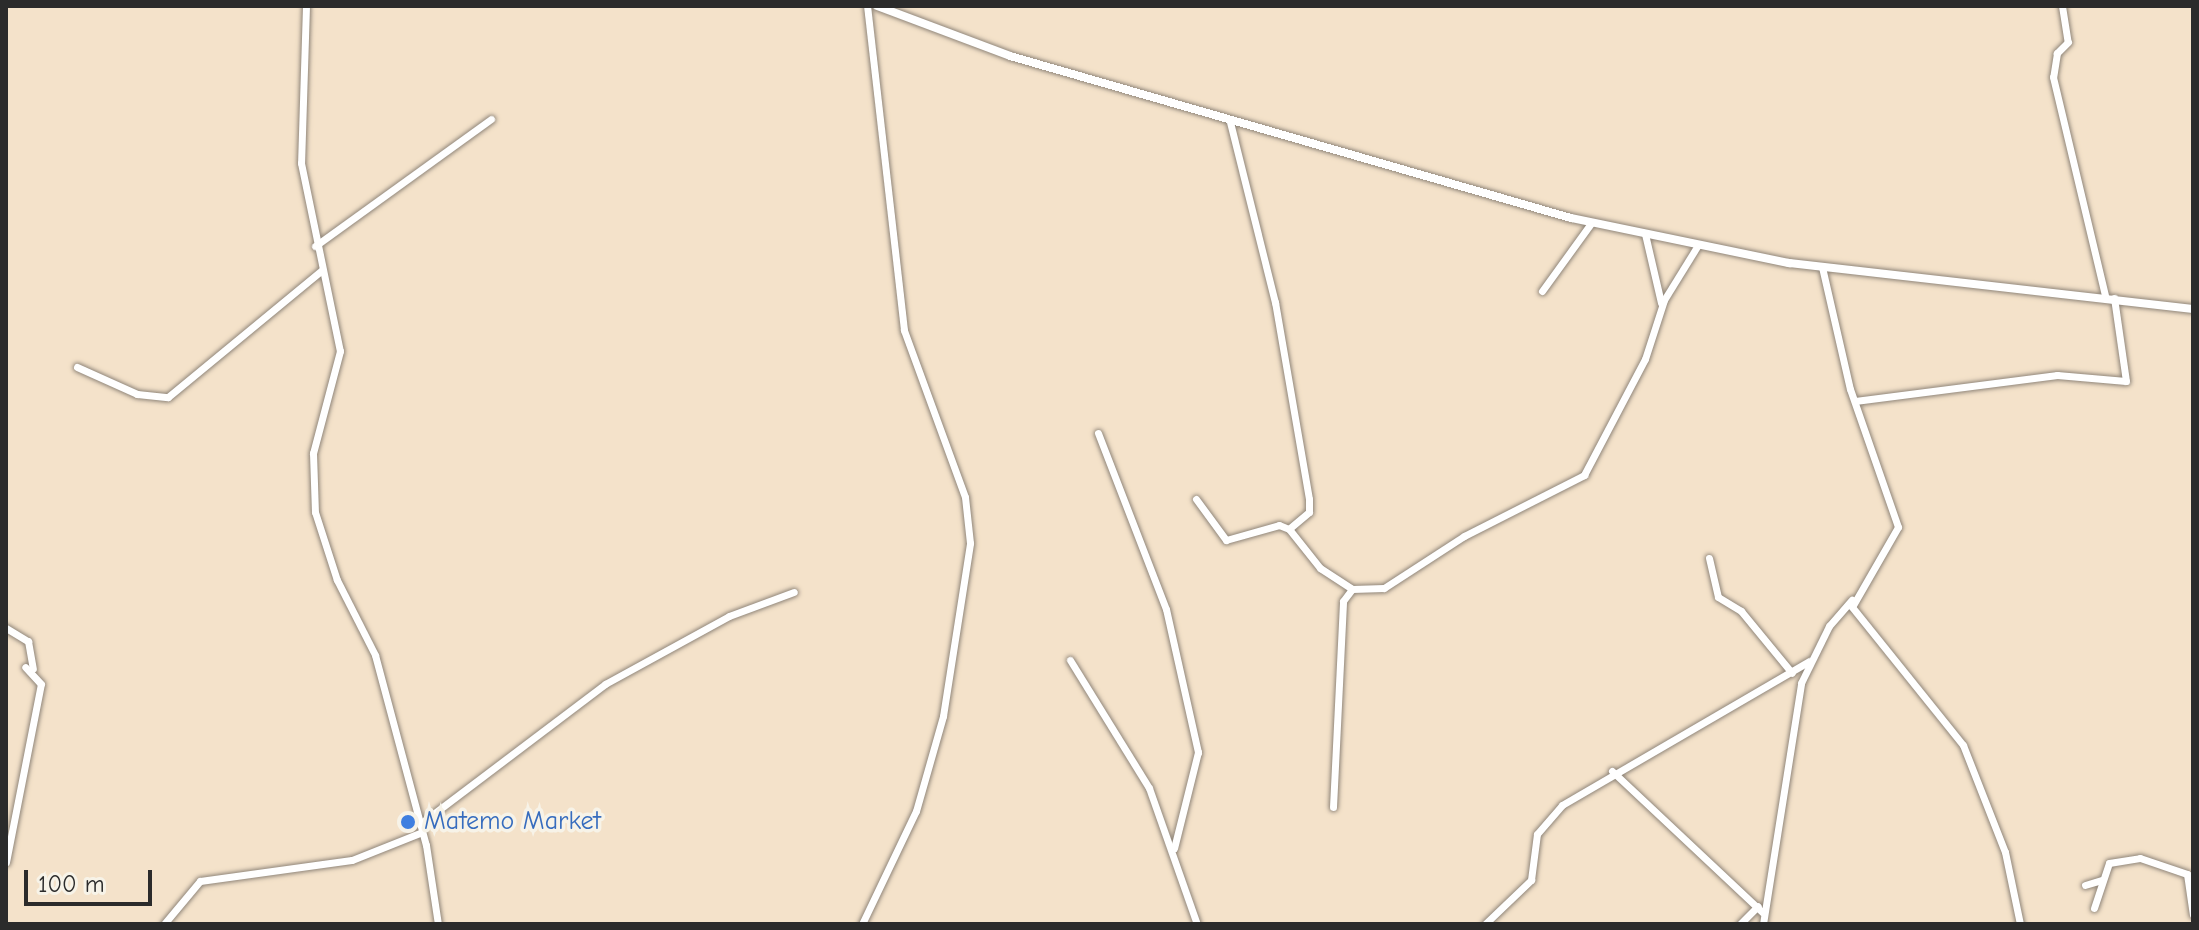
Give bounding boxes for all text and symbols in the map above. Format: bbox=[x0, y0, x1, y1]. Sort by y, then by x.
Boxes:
place label: Matemo Market bbox=[424, 806, 601, 838]
marker: Matemo Market bbox=[399, 813, 417, 831]
scale bar bbox=[28, 854, 156, 904]
text: 100 m bbox=[38, 870, 105, 898]

